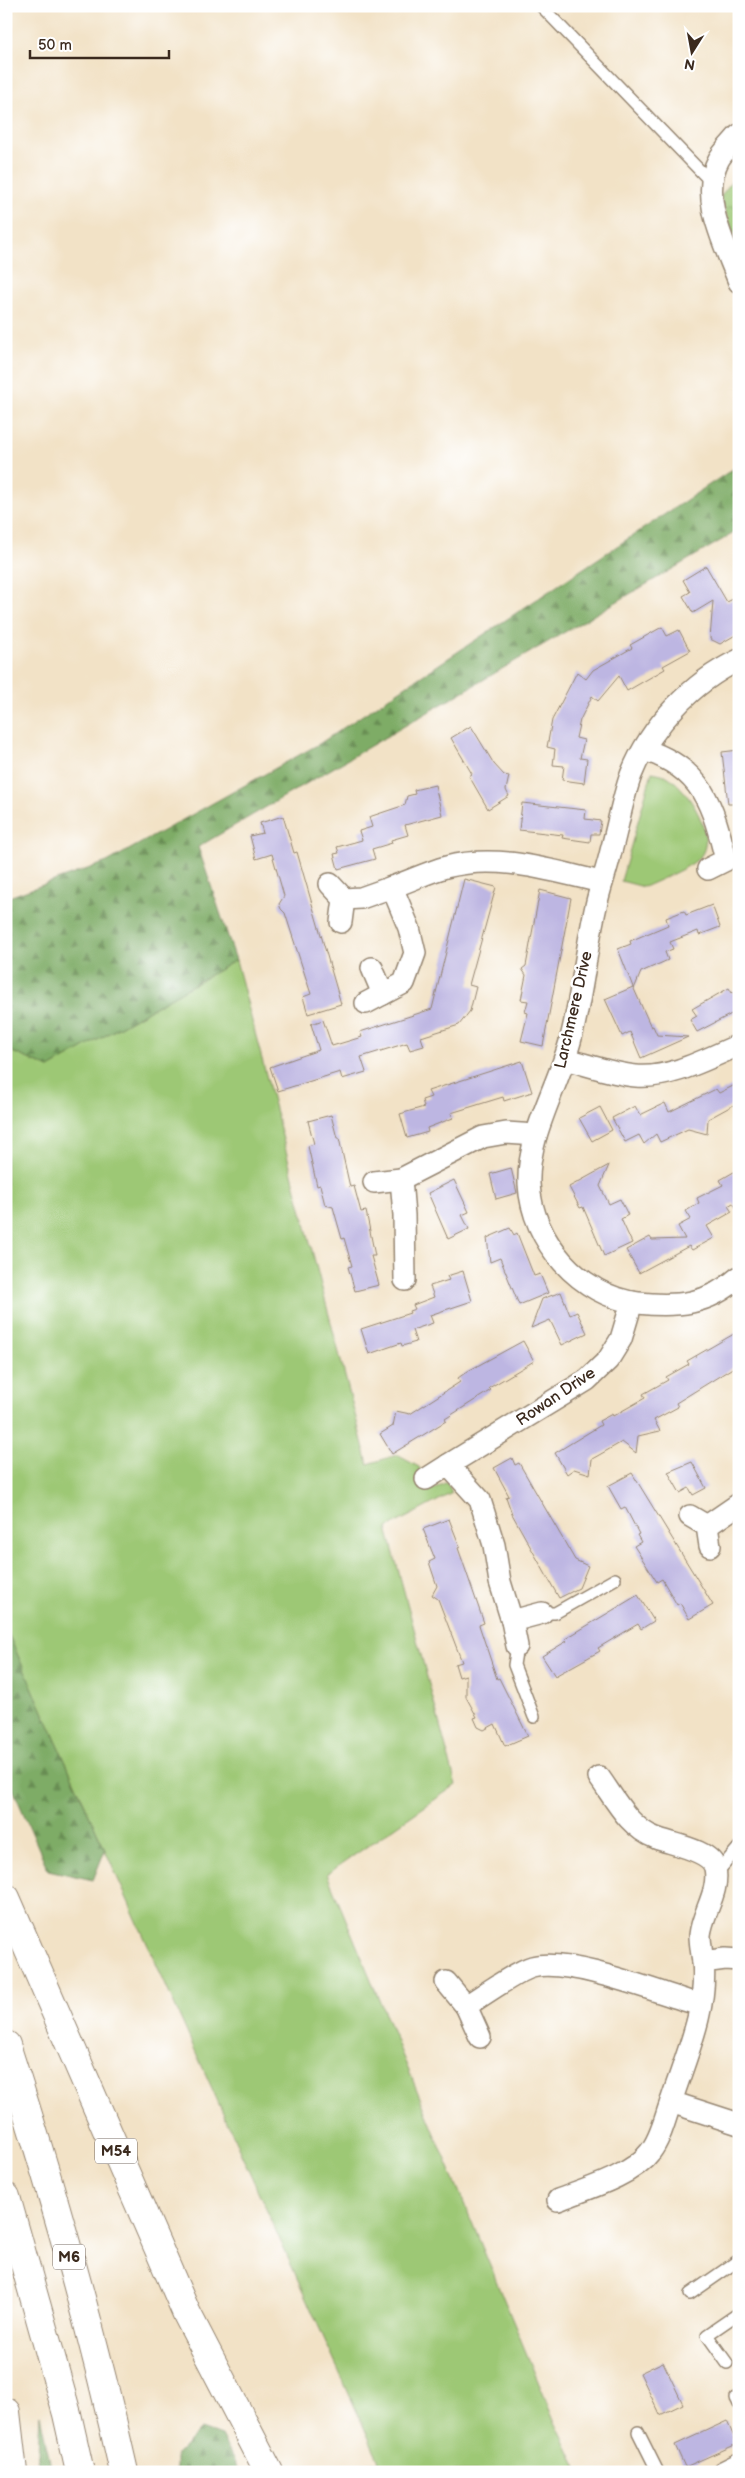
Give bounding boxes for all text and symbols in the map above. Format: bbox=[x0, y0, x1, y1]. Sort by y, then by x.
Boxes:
scale bar bbox=[30, 28, 169, 60]
north arrow bbox=[668, 28, 718, 78]
text: 50 m bbox=[38, 36, 72, 55]
text: N bbox=[683, 55, 696, 74]
street label: Larchmere Drive bbox=[551, 949, 597, 1071]
street label: Rowan Drive bbox=[513, 1363, 599, 1430]
road number: M54 bbox=[95, 2138, 137, 2164]
road number: M6 bbox=[53, 2244, 85, 2270]

